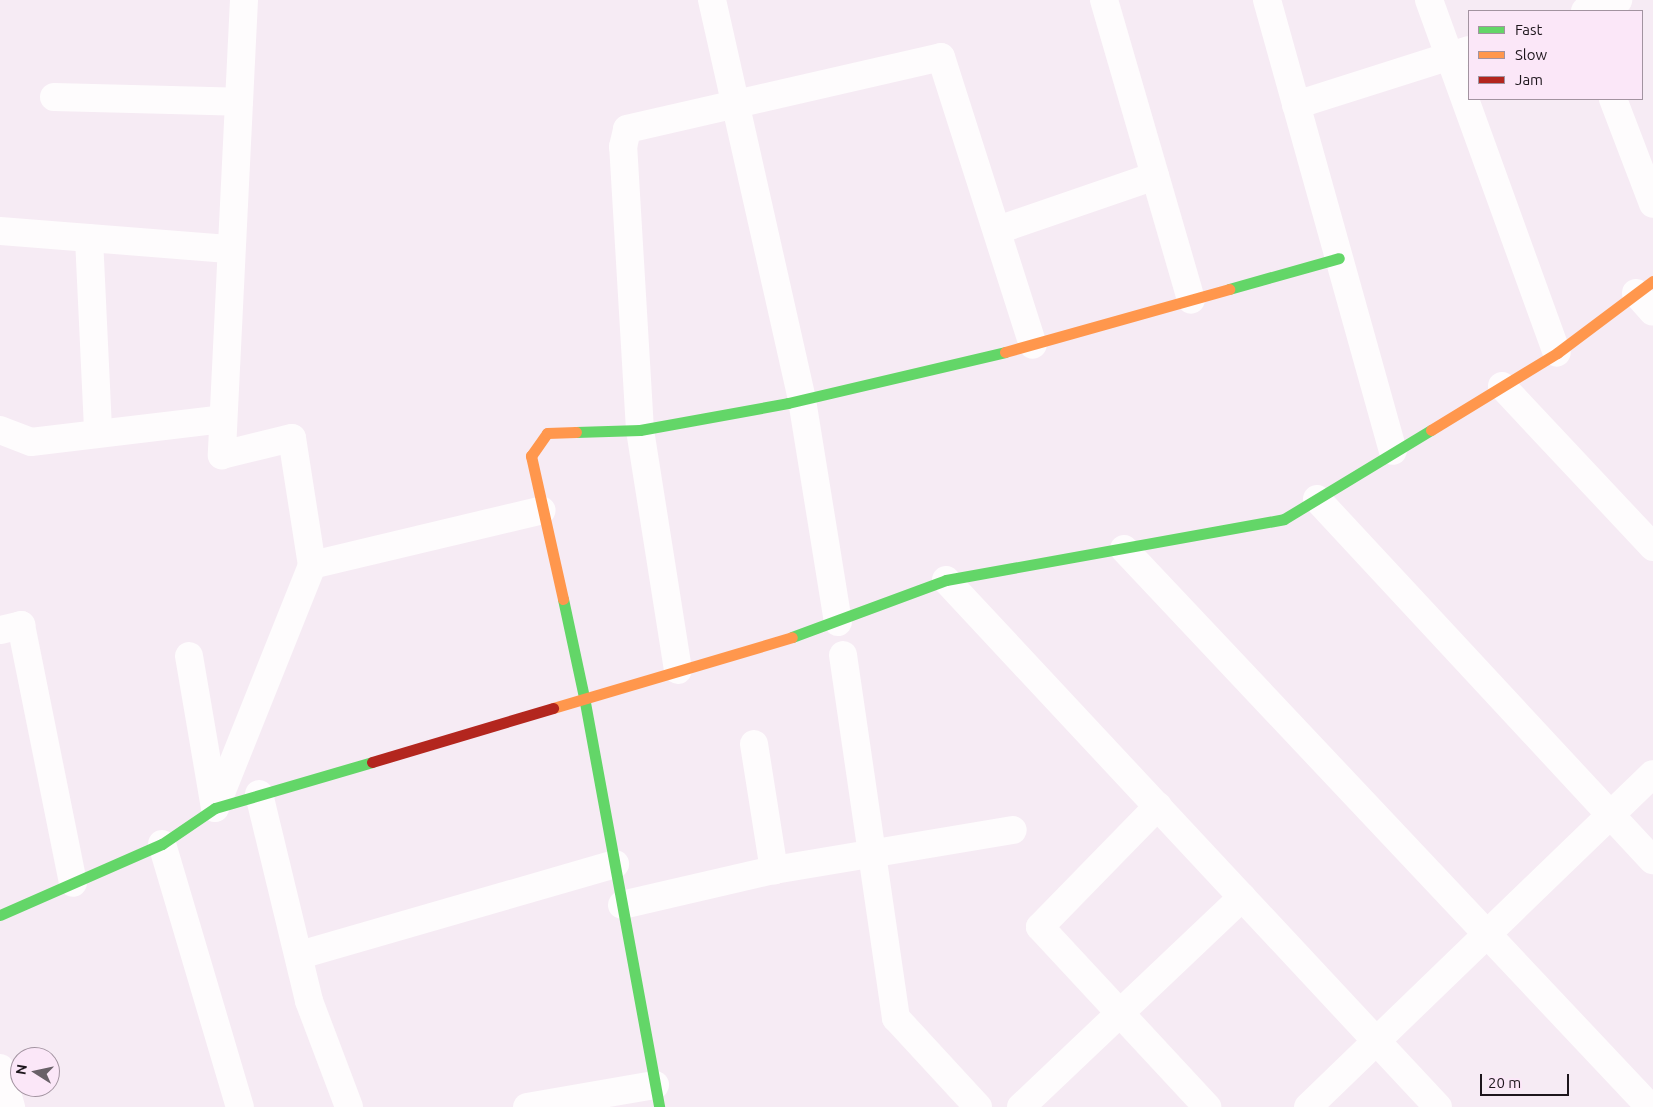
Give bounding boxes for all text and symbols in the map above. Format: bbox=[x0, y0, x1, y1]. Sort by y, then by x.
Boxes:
legend bbox=[1468, 10, 1643, 100]
text: Fast bbox=[1515, 21, 1542, 38]
text: Slow bbox=[1515, 46, 1547, 63]
text: Jam bbox=[1515, 71, 1543, 88]
north arrow bbox=[10, 1047, 60, 1097]
text: N bbox=[12, 1063, 30, 1076]
scale bar bbox=[1483, 1064, 1572, 1096]
text: 20 m bbox=[1488, 1074, 1521, 1091]

